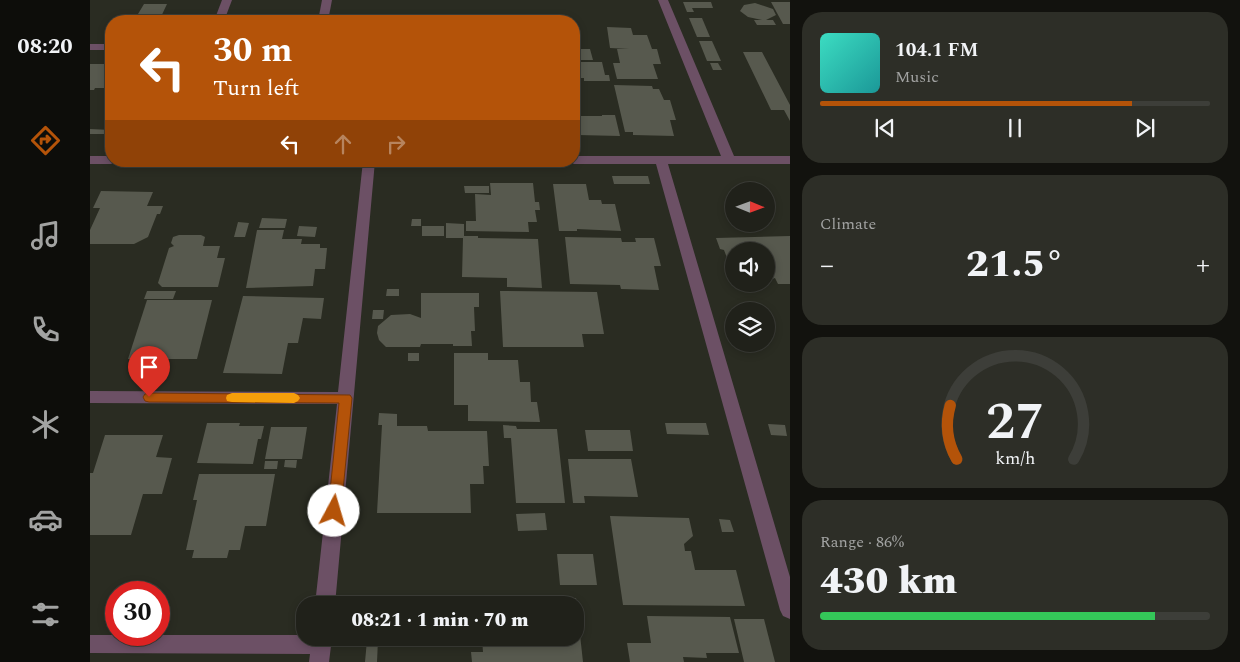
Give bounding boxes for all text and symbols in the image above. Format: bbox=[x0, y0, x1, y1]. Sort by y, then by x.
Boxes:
text: 30 m bbox=[213, 24, 293, 77]
text: 08:20 bbox=[17, 30, 73, 63]
icon: left bbox=[130, 35, 195, 100]
text: 104.1 FM bbox=[895, 36, 978, 65]
text: Music bbox=[895, 65, 939, 89]
text: Turn left bbox=[213, 72, 299, 105]
icon: previous bbox=[871, 114, 899, 142]
icon: pause bbox=[1001, 114, 1029, 142]
icon: next bbox=[1131, 114, 1159, 142]
icon: directions bbox=[28, 123, 63, 158]
icon: left bbox=[276, 130, 304, 158]
icon: ahead bbox=[329, 130, 357, 158]
icon: right bbox=[382, 130, 410, 158]
north arrow bbox=[725, 182, 775, 232]
map controls bbox=[725, 182, 775, 352]
text: Climate bbox=[820, 212, 876, 236]
icon: music bbox=[28, 218, 63, 253]
text: 21.5° bbox=[966, 236, 1064, 294]
button: sound bbox=[725, 242, 775, 292]
text: − bbox=[820, 244, 834, 287]
text: + bbox=[1196, 244, 1210, 287]
button: layers bbox=[725, 302, 775, 352]
icon: phone bbox=[28, 312, 63, 347]
pin bbox=[128, 346, 170, 397]
icon: arrive bbox=[135, 353, 163, 381]
text: 27 bbox=[986, 383, 1044, 462]
icon: climate bbox=[28, 407, 63, 442]
text: km/h bbox=[995, 445, 1035, 472]
position arrow bbox=[307, 484, 359, 536]
icon: car bbox=[28, 502, 63, 537]
text: Range · 86% bbox=[820, 530, 904, 554]
text: 430 km bbox=[820, 553, 957, 611]
speed limit sign: 30 bbox=[105, 581, 170, 646]
icon: filters bbox=[28, 597, 63, 632]
text: 08:21 · 1 min · 70 m bbox=[351, 606, 529, 635]

